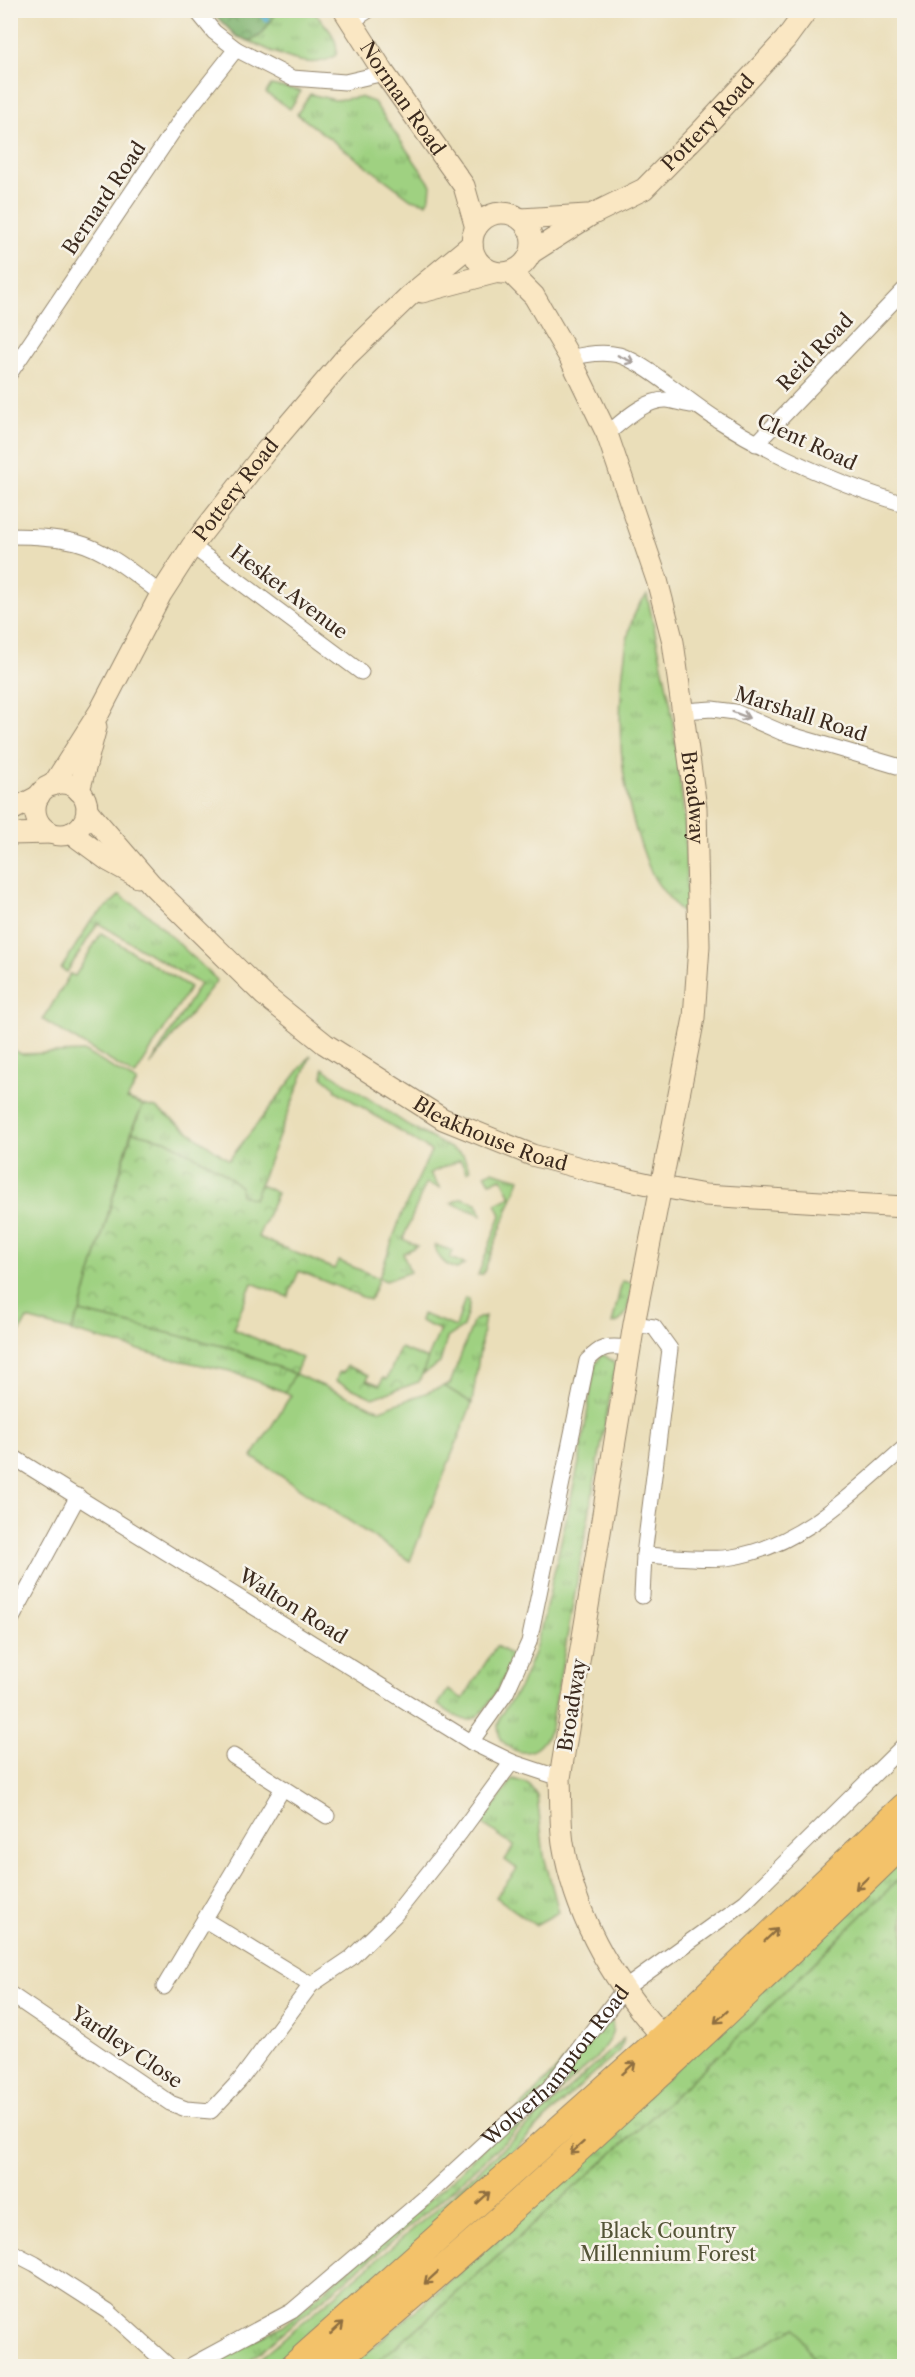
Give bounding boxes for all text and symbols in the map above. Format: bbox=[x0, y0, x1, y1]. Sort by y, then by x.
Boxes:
street label: Norman Road bbox=[355, 37, 450, 160]
street label: Pottery Road bbox=[656, 69, 759, 176]
street label: Bernard Road bbox=[57, 137, 151, 259]
street label: Reid Road bbox=[772, 308, 858, 396]
one-way arrow bbox=[617, 354, 635, 365]
street label: Clent Road bbox=[753, 409, 861, 475]
street label: Pottery Road bbox=[188, 433, 283, 546]
street label: Hesket Avenue bbox=[225, 540, 353, 644]
street label: Marshall Road bbox=[732, 681, 870, 747]
one-way arrow bbox=[731, 711, 750, 722]
street label: Broadway bbox=[676, 749, 709, 845]
street label: Bleakhouse Road bbox=[409, 1091, 570, 1176]
street label: Walton Road bbox=[234, 1563, 352, 1649]
street label: Broadway bbox=[553, 1656, 591, 1753]
one-way arrow bbox=[855, 1876, 870, 1890]
one-way arrow bbox=[763, 1928, 778, 1942]
street label: Wolverhampton Road bbox=[476, 1981, 634, 2152]
street label: Yardley Close bbox=[66, 2000, 187, 2093]
one-way arrow bbox=[714, 2010, 729, 2024]
one-way arrow bbox=[621, 2061, 636, 2075]
one-way arrow bbox=[569, 2141, 584, 2155]
one-way arrow bbox=[475, 2191, 490, 2205]
park label: Black Country Millennium Forest bbox=[580, 2219, 756, 2266]
one-way arrow bbox=[424, 2271, 439, 2285]
one-way arrow bbox=[329, 2321, 344, 2335]

